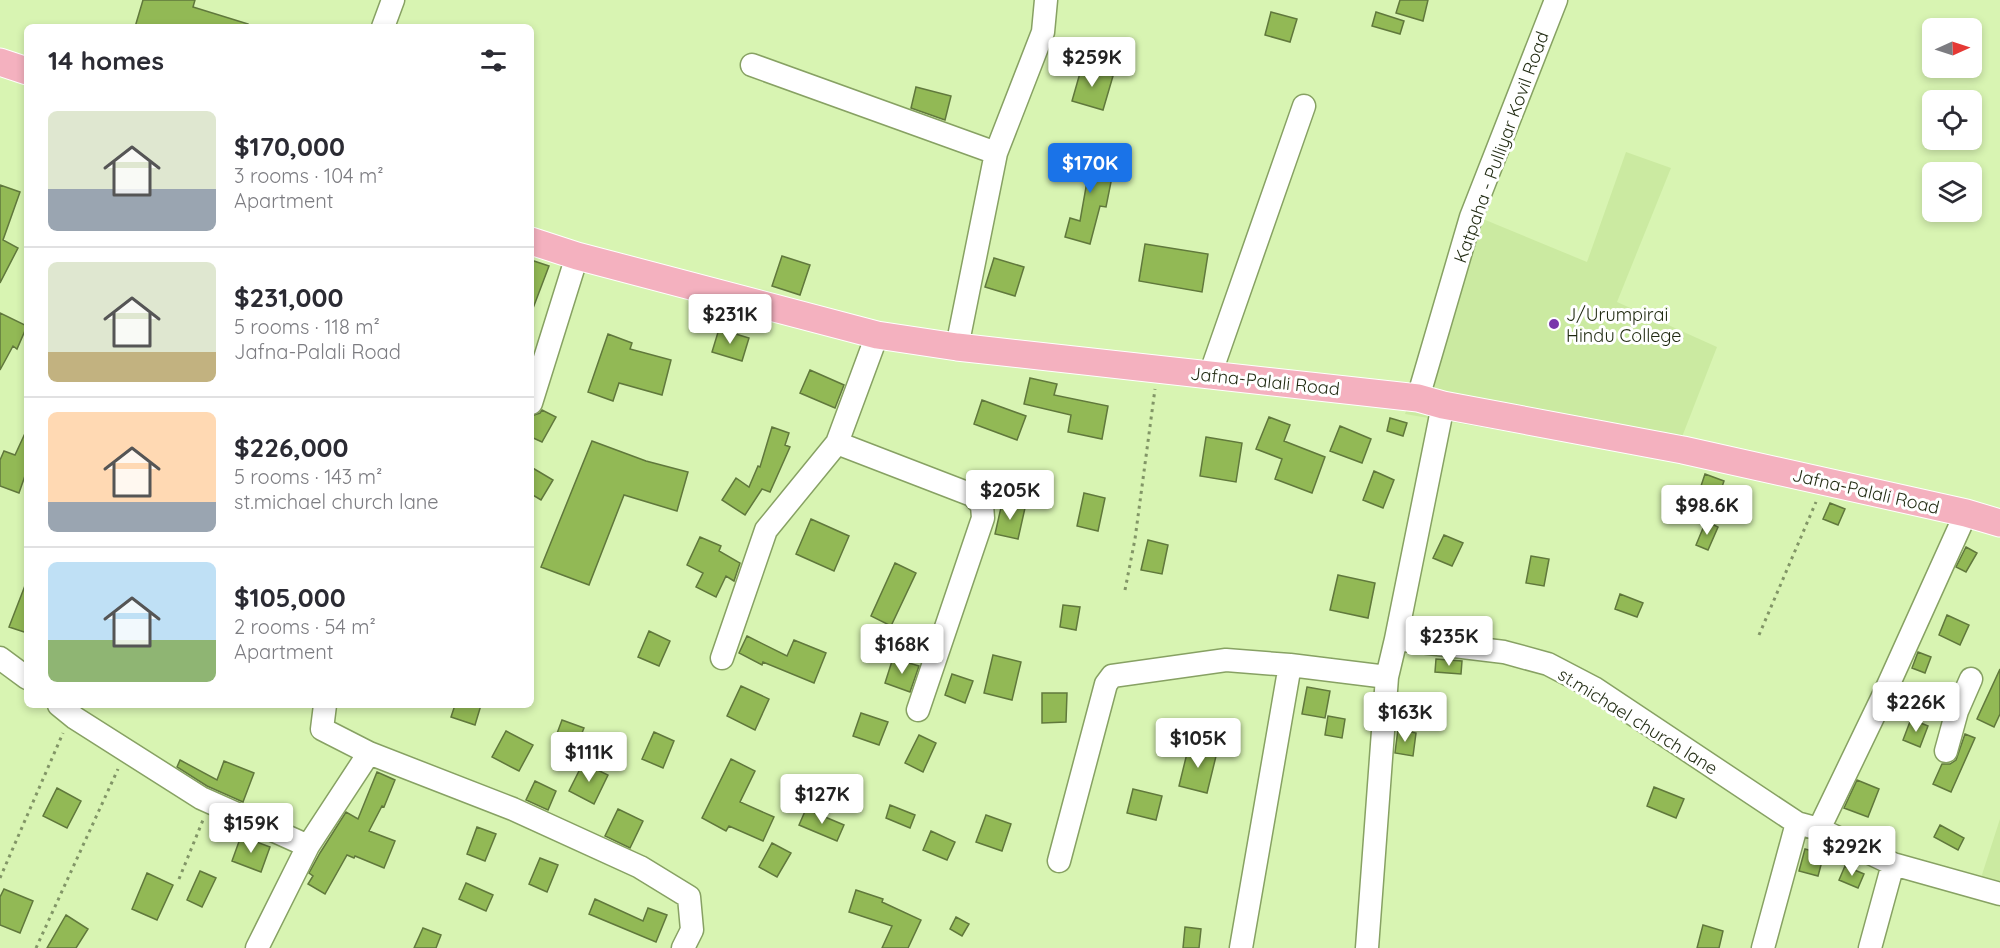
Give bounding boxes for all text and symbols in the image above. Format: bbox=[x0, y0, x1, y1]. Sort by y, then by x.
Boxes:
north arrow bbox=[1922, 18, 1982, 78]
map controls bbox=[1922, 18, 1982, 222]
street label: Katpaha - Pulliyar Kovil Road bbox=[1448, 28, 1554, 266]
pin: $259K bbox=[1050, 37, 1134, 88]
text: 14 homes bbox=[48, 44, 164, 77]
icon: filters bbox=[477, 44, 510, 77]
text: $259K bbox=[1062, 44, 1122, 69]
button: locate bbox=[1922, 90, 1982, 150]
text: $170,000 bbox=[234, 130, 345, 163]
icon: home bbox=[96, 135, 168, 207]
pin: $170K bbox=[1048, 143, 1132, 194]
text: $170K bbox=[1062, 150, 1118, 175]
button: layers bbox=[1922, 162, 1982, 222]
text: 3 rooms · 104 m² bbox=[234, 163, 384, 188]
text: Apartment bbox=[234, 188, 334, 213]
text: $231,000 bbox=[234, 281, 343, 314]
icon: home bbox=[96, 286, 168, 358]
pin: $231K bbox=[688, 294, 772, 345]
text: $231K bbox=[703, 301, 757, 326]
place label: J/Urumpirai Hindu College bbox=[1566, 303, 1681, 347]
text: 5 rooms · 118 m² bbox=[234, 314, 380, 339]
marker: J/Urumpirai Hindu College bbox=[1547, 317, 1561, 331]
text: Jafna-Palali Road bbox=[234, 339, 401, 364]
street label: Jafna-Palali Road bbox=[1189, 362, 1341, 400]
text: $226,000 bbox=[234, 431, 349, 464]
icon: home bbox=[96, 436, 168, 508]
street label: Jafna-Palali Road bbox=[1790, 463, 1942, 519]
text: 5 rooms · 143 m² bbox=[234, 464, 382, 489]
pin: $205K bbox=[968, 470, 1052, 521]
text: $205K bbox=[980, 477, 1040, 502]
pin: $98.6K bbox=[1658, 485, 1756, 536]
text: st.michael church lane bbox=[234, 489, 439, 514]
text: $98.6K bbox=[1675, 492, 1739, 517]
text: $105,000 bbox=[234, 581, 346, 614]
icon: home bbox=[96, 586, 168, 658]
text: 2 rooms · 54 m² bbox=[234, 614, 376, 639]
pin: $235K bbox=[1407, 616, 1491, 667]
text: $235K bbox=[1420, 623, 1478, 648]
pin: $168K bbox=[860, 624, 944, 675]
text: $168K bbox=[875, 631, 929, 656]
text: Apartment bbox=[234, 639, 334, 664]
street label: st.michael church lane bbox=[1554, 662, 1722, 780]
pin: $226K bbox=[1874, 682, 1958, 733]
text: $226K bbox=[1887, 689, 1945, 714]
pin: $163K bbox=[1363, 692, 1447, 743]
text: $163K bbox=[1378, 699, 1432, 724]
pin: $105K bbox=[1156, 718, 1240, 769]
text: $105K bbox=[1170, 725, 1226, 750]
pin: $111K bbox=[547, 732, 631, 783]
text: $111K bbox=[565, 739, 613, 764]
pin: $127K bbox=[780, 774, 864, 825]
text: $127K bbox=[794, 781, 850, 806]
pin: $159K bbox=[209, 803, 293, 854]
text: $159K bbox=[223, 810, 279, 835]
pin: $292K bbox=[1810, 826, 1894, 877]
text: $292K bbox=[1822, 833, 1882, 858]

